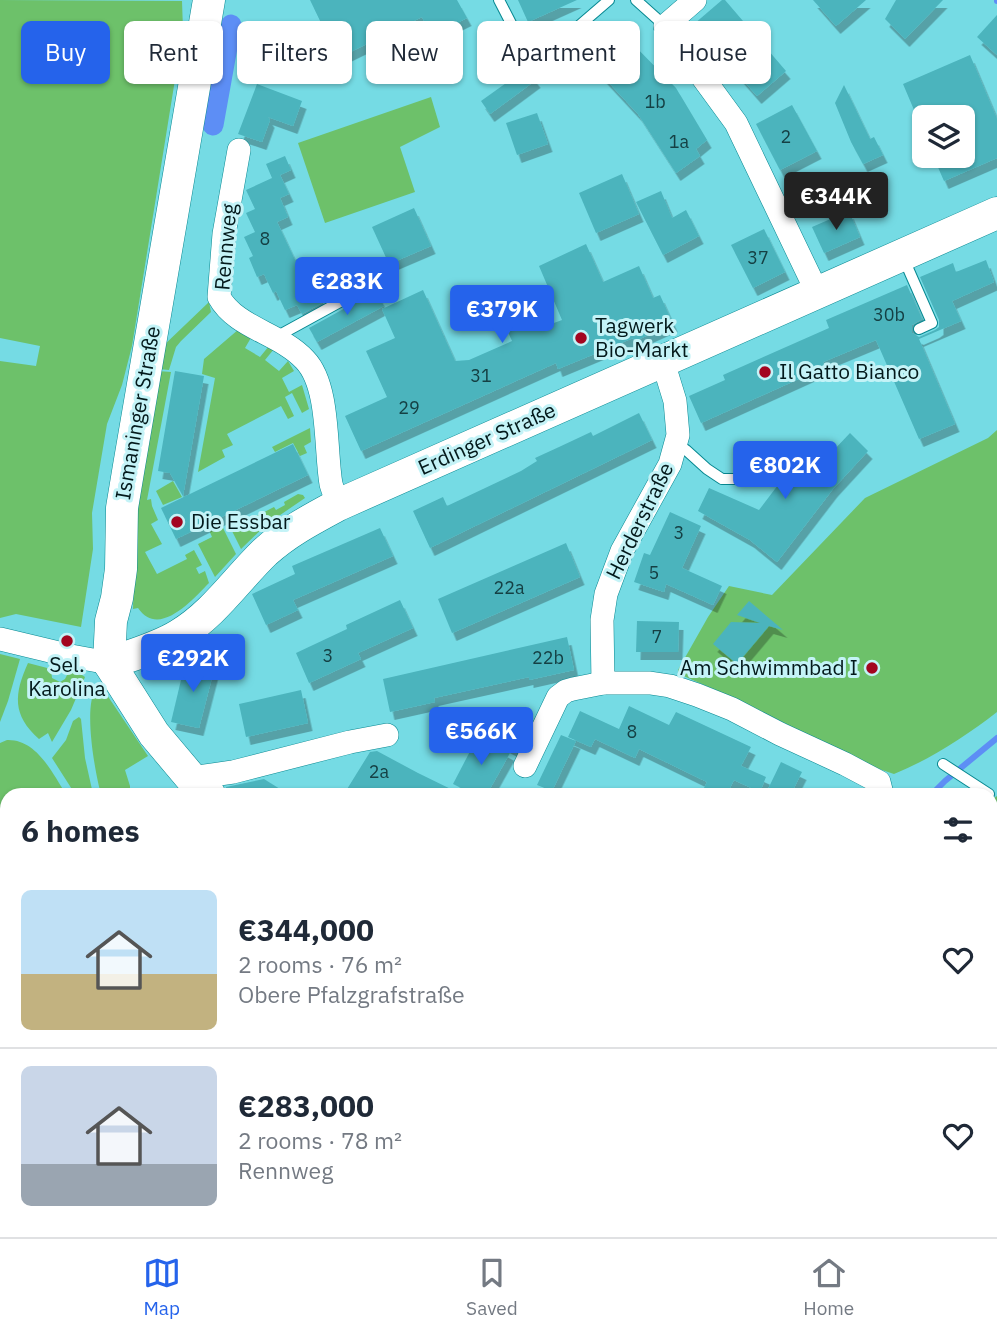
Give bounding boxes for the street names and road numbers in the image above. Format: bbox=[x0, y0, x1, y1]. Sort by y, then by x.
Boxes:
street label: Rennweg bbox=[207, 202, 243, 291]
street label: Ismaninger Straße bbox=[108, 324, 166, 502]
street label: Erdinger Straße bbox=[413, 395, 560, 481]
street label: Herderstraße bbox=[599, 458, 679, 584]

